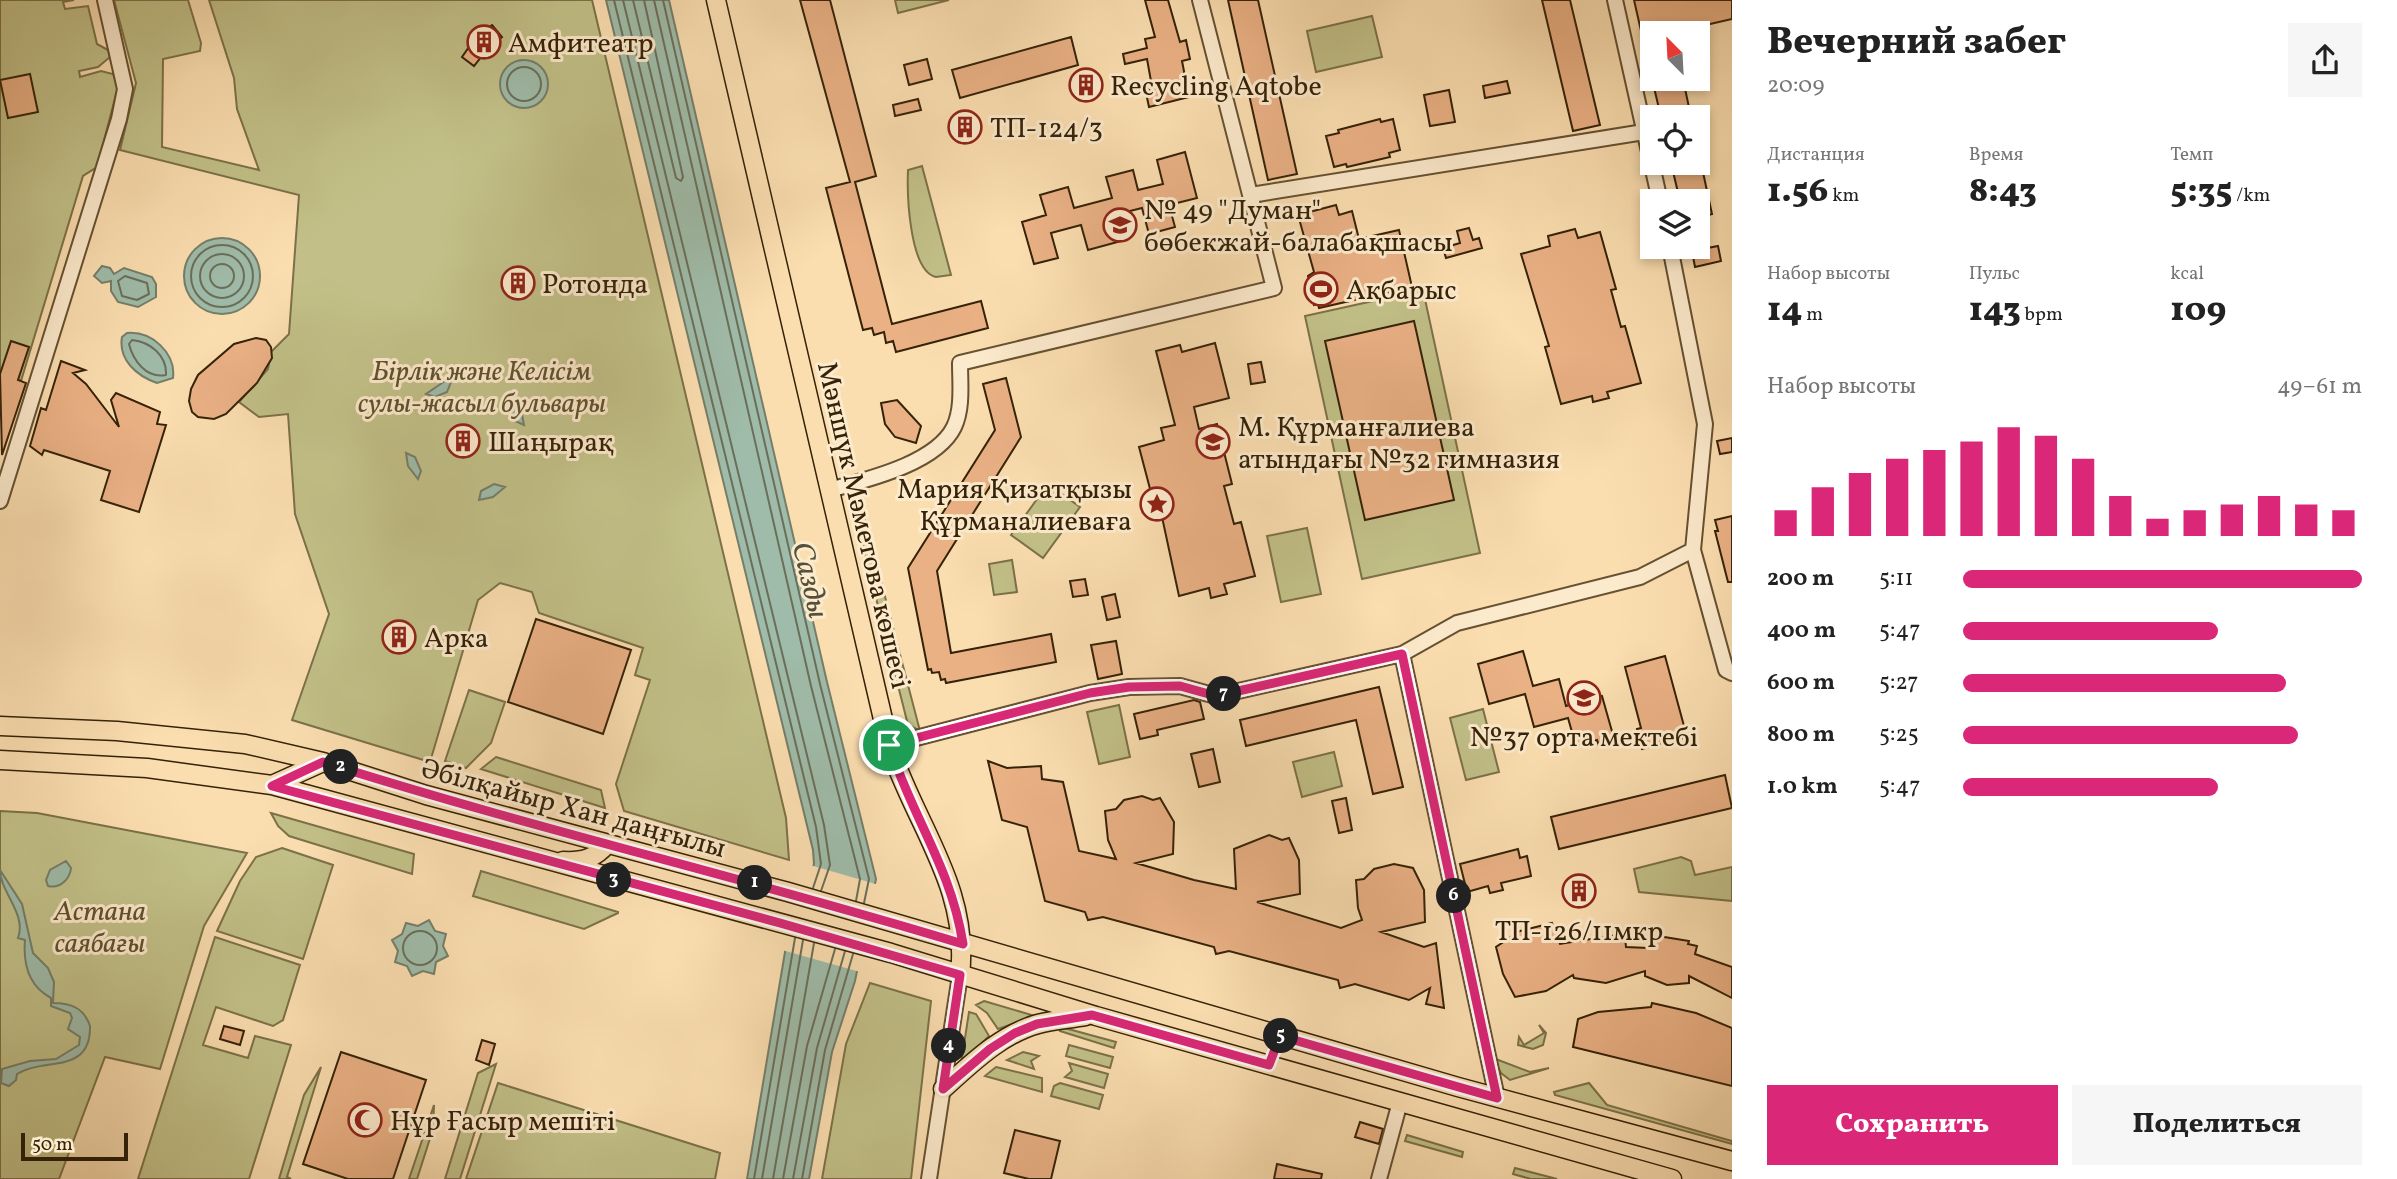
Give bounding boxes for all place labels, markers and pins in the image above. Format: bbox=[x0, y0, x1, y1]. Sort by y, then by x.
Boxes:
building icon: Амфитеатр bbox=[465, 23, 503, 61]
place label: Амфитеатр bbox=[508, 25, 653, 64]
building icon: Recycling Aqtobe bbox=[1067, 66, 1105, 104]
place label: Recycling Aqtobe bbox=[1110, 68, 1322, 107]
building icon: ТП-124/3 bbox=[946, 108, 984, 146]
place label: ТП-124/3 bbox=[990, 110, 1103, 149]
place label: № 49 "Думан" бөбекжай-балабақшасы bbox=[1144, 192, 1453, 263]
school or university icon: № 49 "Думан" бөбекжай-балабақшасы bbox=[1101, 206, 1139, 244]
building icon: Ротонда bbox=[499, 264, 537, 302]
place label: Ротонда bbox=[542, 266, 648, 305]
sports icon: Ақбарыс bbox=[1302, 270, 1340, 308]
place label: Ақбарыс bbox=[1346, 272, 1457, 311]
place label: М. Құрманғалиева атындағы №32 гимназия bbox=[1238, 409, 1560, 480]
building icon: Шаңырақ bbox=[444, 422, 482, 460]
school or university icon: М. Құрманғалиева атындағы №32 гимназия bbox=[1194, 423, 1232, 461]
place label: Шаңырақ bbox=[488, 424, 614, 463]
place label: Мария Қизатқызы Құрманалиеваға bbox=[897, 471, 1132, 542]
place icon: Мария Қизатқызы Құрманалиеваға bbox=[1138, 485, 1176, 523]
building icon: Арка bbox=[380, 618, 418, 656]
place label: Арка bbox=[424, 620, 489, 659]
pin: 7 bbox=[1206, 676, 1242, 712]
school or university icon: №37 орта мектебі bbox=[1565, 679, 1603, 717]
pin bbox=[859, 715, 919, 775]
place label: №37 орта мектебі bbox=[1470, 719, 1698, 758]
pin: 2 bbox=[324, 750, 358, 784]
pin: 3 bbox=[596, 862, 632, 898]
pin: 1 bbox=[738, 866, 772, 900]
building icon: ТП-126/11мкр bbox=[1560, 872, 1598, 910]
pin: 6 bbox=[1436, 878, 1472, 914]
place label: ТП-126/11мкр bbox=[1495, 913, 1663, 952]
pin: 5 bbox=[1264, 1018, 1298, 1054]
pin: 4 bbox=[932, 1028, 967, 1064]
mosque icon: Нұр Ғасыр мешіті bbox=[346, 1101, 384, 1139]
place label: Нұр Ғасыр мешіті bbox=[390, 1103, 615, 1142]

